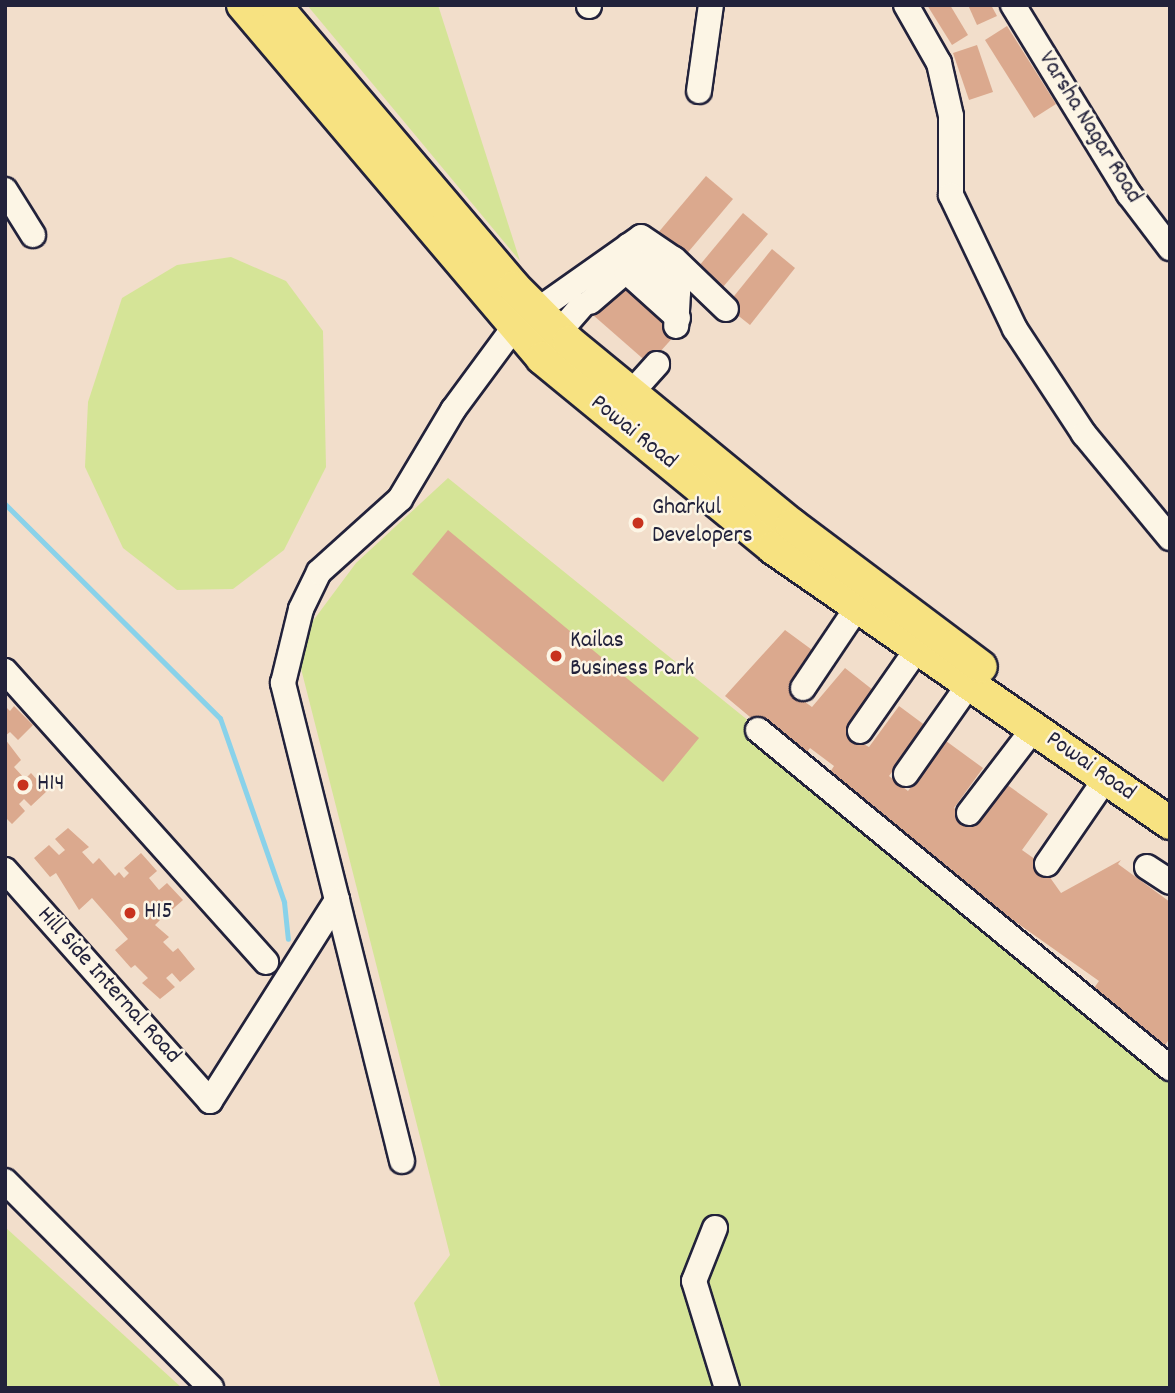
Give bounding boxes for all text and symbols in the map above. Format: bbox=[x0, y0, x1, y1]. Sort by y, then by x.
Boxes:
street label: Varsha Nagar Road bbox=[1031, 47, 1147, 209]
street label: Powai Road bbox=[584, 389, 682, 477]
place label: Gharkul Developers bbox=[652, 495, 753, 551]
marker: Gharkul Developers bbox=[630, 515, 646, 531]
place label: Kailas Business Park bbox=[570, 628, 694, 684]
marker: Kailas Business Park bbox=[548, 648, 564, 664]
street label: Powai Road bbox=[1040, 726, 1140, 808]
place label: H14 bbox=[37, 771, 65, 799]
marker: H14 bbox=[15, 777, 31, 793]
place label: H15 bbox=[144, 899, 173, 927]
street label: Hill Side Internal Road bbox=[30, 902, 186, 1070]
marker: H15 bbox=[122, 905, 138, 921]

